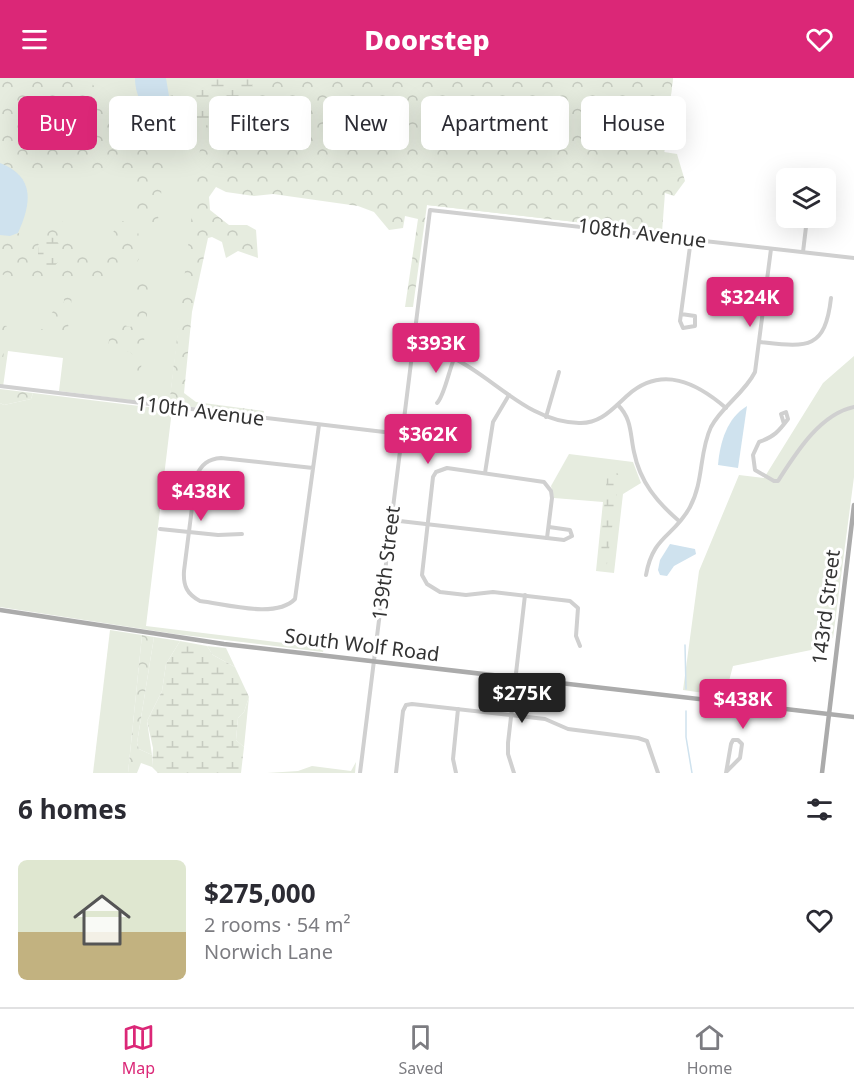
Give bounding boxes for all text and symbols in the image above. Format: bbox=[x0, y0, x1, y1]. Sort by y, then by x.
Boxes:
text: Doorstep bbox=[364, 21, 490, 58]
icon: menu bbox=[18, 23, 51, 56]
icon: heart bbox=[803, 23, 836, 56]
chip: Buy bbox=[18, 96, 97, 150]
chip: Rent bbox=[109, 96, 197, 150]
chip: Filters bbox=[209, 96, 311, 150]
chip: New bbox=[323, 96, 409, 150]
chip: Apartment bbox=[421, 96, 569, 150]
chip: House bbox=[581, 96, 686, 150]
map controls bbox=[776, 168, 836, 228]
button: layers bbox=[776, 168, 836, 228]
street label: 108th Avenue bbox=[576, 211, 708, 254]
pin: $324K bbox=[708, 277, 792, 328]
text: $324K bbox=[720, 283, 780, 310]
pin: $393K bbox=[394, 323, 478, 374]
text: $393K bbox=[406, 329, 466, 356]
street label: 110th Avenue bbox=[134, 389, 266, 432]
pin: $362K bbox=[386, 414, 470, 465]
text: $362K bbox=[398, 420, 458, 447]
pin: $438K bbox=[159, 471, 243, 522]
text: $438K bbox=[171, 477, 231, 504]
street label: 139th Street bbox=[365, 504, 406, 622]
street label: 143rd Street bbox=[805, 548, 846, 666]
street label: South Wolf Road bbox=[283, 622, 441, 667]
pin: $275K bbox=[480, 673, 564, 724]
text: $275K bbox=[492, 679, 552, 706]
pin: $438K bbox=[701, 679, 785, 730]
text: $438K bbox=[713, 685, 773, 712]
text: 6 homes bbox=[18, 791, 127, 827]
icon: filters bbox=[803, 793, 836, 826]
text: $275,000 bbox=[204, 875, 316, 911]
icon: home bbox=[66, 884, 138, 956]
icon: heart bbox=[803, 904, 836, 937]
text: 2 rooms · 54 m² bbox=[204, 911, 351, 938]
text: Norwich Lane bbox=[204, 938, 333, 965]
tab: Map bbox=[122, 1021, 155, 1079]
tab: Saved bbox=[399, 1021, 443, 1079]
tab: Home bbox=[687, 1021, 732, 1079]

